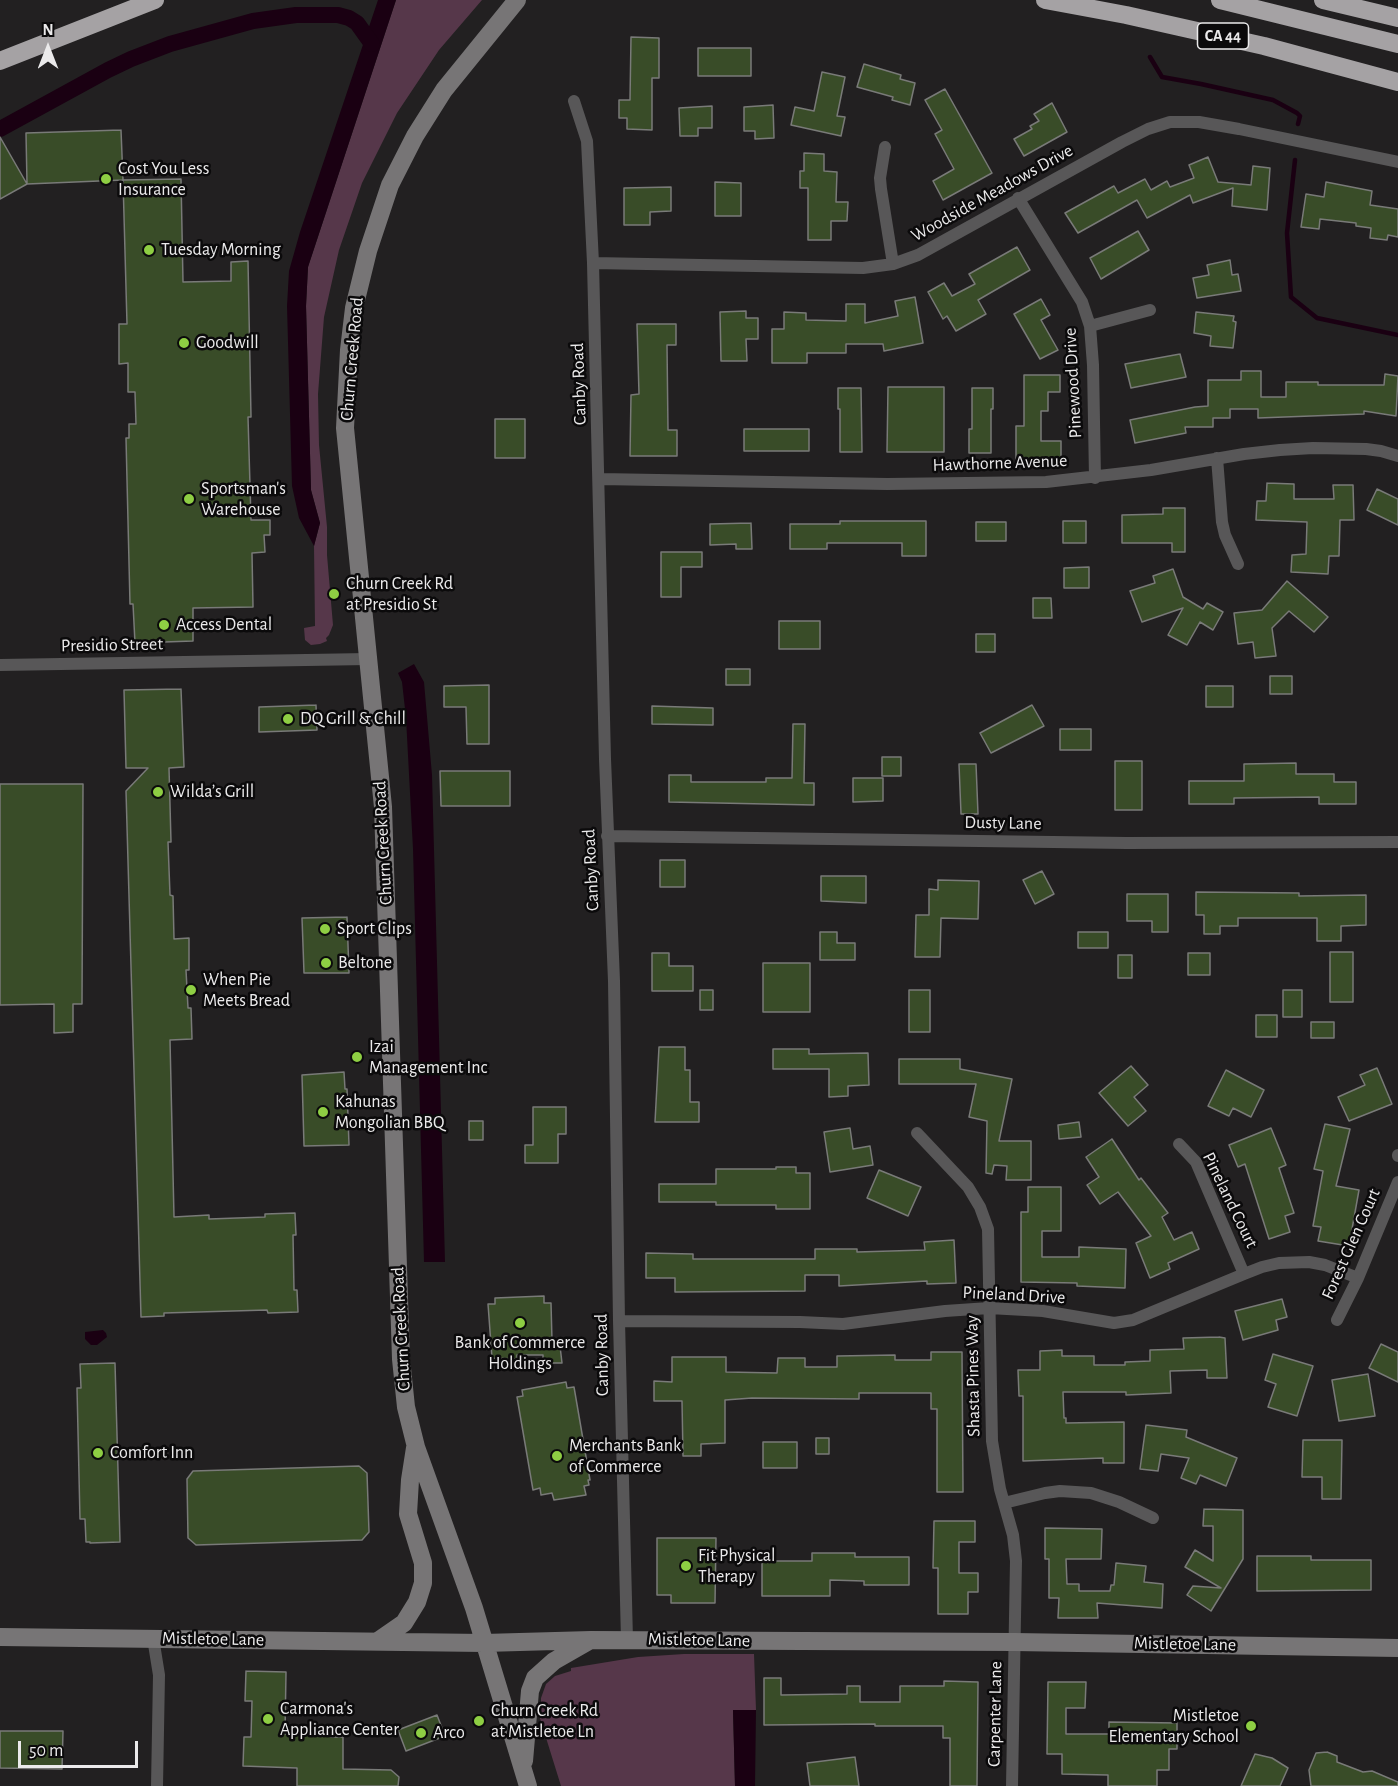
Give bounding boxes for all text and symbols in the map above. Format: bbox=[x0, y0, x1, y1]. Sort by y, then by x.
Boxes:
north arrow bbox=[18, 18, 78, 78]
text: N bbox=[42, 22, 54, 38]
road number: CA 44 bbox=[1198, 23, 1248, 49]
street label: Woodside Meadows Drive bbox=[907, 140, 1077, 246]
place label: Cost You Less Insurance bbox=[118, 158, 209, 201]
marker: Cost You Less Insurance bbox=[99, 172, 113, 186]
place label: Tuesday Morning bbox=[161, 239, 281, 261]
marker: Tuesday Morning bbox=[142, 243, 156, 257]
street label: Churn Creek Road bbox=[336, 296, 368, 422]
street label: Pinewood Drive bbox=[1059, 327, 1087, 439]
place label: Goodwill bbox=[196, 332, 259, 354]
marker: Goodwill bbox=[177, 336, 191, 350]
street label: Canby Road bbox=[567, 343, 591, 425]
street label: Hawthorne Avenue bbox=[932, 450, 1068, 476]
place label: Sportsman's Warehouse bbox=[201, 478, 286, 520]
marker: Sportsman's Warehouse bbox=[182, 492, 196, 506]
place label: Churn Creek Rd at Presidio St bbox=[346, 573, 453, 616]
marker: Churn Creek Rd at Presidio St bbox=[327, 587, 341, 601]
place label: Access Dental bbox=[176, 614, 272, 636]
marker: Access Dental bbox=[157, 618, 171, 632]
street label: Presidio Street bbox=[61, 633, 163, 657]
place label: DQ Grill & Chill bbox=[300, 708, 406, 730]
marker: DQ Grill & Chill bbox=[281, 712, 295, 726]
street label: Churn Creek Road bbox=[369, 780, 397, 906]
place label: Wilda’s Grill bbox=[170, 781, 254, 803]
marker: Wilda’s Grill bbox=[151, 785, 165, 799]
street label: Dusty Lane bbox=[964, 812, 1042, 834]
street label: Canby Road bbox=[578, 828, 604, 912]
place label: Sport Clips bbox=[337, 918, 412, 940]
marker: Sport Clips bbox=[318, 922, 332, 936]
place label: Beltone bbox=[338, 952, 392, 974]
marker: Beltone bbox=[319, 956, 333, 970]
place label: When Pie Meets Bread bbox=[203, 969, 290, 1012]
marker: When Pie Meets Bread bbox=[184, 983, 198, 997]
place label: Izai Management Inc bbox=[369, 1036, 487, 1078]
marker: Izai Management Inc bbox=[350, 1050, 364, 1064]
place label: Kahunas Mongolian BBQ bbox=[335, 1091, 444, 1134]
marker: Kahunas Mongolian BBQ bbox=[316, 1105, 330, 1119]
street label: Pineland Court bbox=[1198, 1149, 1262, 1251]
street label: Forest Glen Court bbox=[1317, 1185, 1385, 1303]
street label: Churn Creek Road bbox=[387, 1266, 415, 1392]
street label: Pineland Drive bbox=[962, 1282, 1066, 1308]
street label: Canby Road bbox=[590, 1314, 614, 1396]
street label: Shasta Pines Way bbox=[961, 1315, 985, 1437]
marker: Bank of Commerce Holdings bbox=[513, 1316, 527, 1330]
place label: Bank of Commerce Holdings bbox=[455, 1332, 585, 1374]
place label: Merchants Bank of Commerce bbox=[569, 1435, 681, 1478]
place label: Comfort Inn bbox=[110, 1442, 193, 1464]
marker: Comfort Inn bbox=[91, 1446, 105, 1460]
marker: Merchants Bank of Commerce bbox=[550, 1449, 564, 1463]
place label: Fit Physical Therapy bbox=[698, 1545, 775, 1588]
marker: Fit Physical Therapy bbox=[679, 1559, 693, 1573]
street label: Mistletoe Lane bbox=[162, 1627, 264, 1651]
street label: Mistletoe Lane bbox=[648, 1628, 750, 1652]
street label: Mistletoe Lane bbox=[1134, 1632, 1236, 1656]
street label: Carpenter Lane bbox=[983, 1661, 1007, 1767]
place label: Carmona's Appliance Center bbox=[280, 1698, 399, 1740]
place label: Churn Creek Rd at Mistletoe Ln bbox=[491, 1700, 598, 1742]
place label: Mistletoe Elementary School bbox=[1109, 1705, 1239, 1748]
marker: Carmona's Appliance Center bbox=[261, 1712, 275, 1726]
marker: Churn Creek Rd at Mistletoe Ln bbox=[472, 1714, 486, 1728]
marker: Mistletoe Elementary School bbox=[1244, 1719, 1258, 1733]
place label: Arco bbox=[433, 1722, 465, 1744]
marker: Arco bbox=[414, 1726, 428, 1740]
scale bar bbox=[21, 1729, 141, 1767]
text: 50 m bbox=[29, 1742, 63, 1760]

